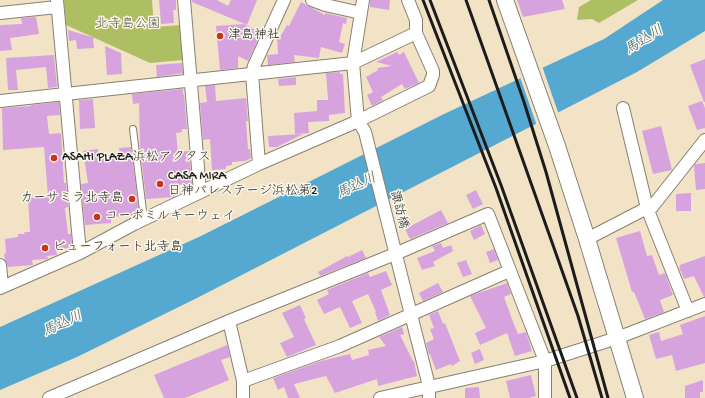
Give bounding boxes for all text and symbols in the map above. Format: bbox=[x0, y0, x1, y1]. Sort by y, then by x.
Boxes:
park label: 北寺島公園 bbox=[96, 17, 160, 33]
water label: 馬込川 bbox=[623, 23, 667, 59]
place label: 津島神社 bbox=[228, 28, 280, 44]
marker: 津島神社 bbox=[215, 31, 225, 41]
place label: ASAHI PLAZA浜松アクタス bbox=[62, 150, 211, 166]
marker: ASAHI PLAZA浜松アクタス bbox=[49, 153, 59, 163]
place label: CASA MIRA 日神パレステージ浜松第2 bbox=[168, 169, 317, 200]
water label: 馬込川 bbox=[334, 171, 380, 203]
marker: CASA MIRA 日神パレステージ浜松第2 bbox=[155, 179, 165, 189]
street label: 諏訪橋 bbox=[386, 189, 410, 231]
place label: カーサミラ北寺島 bbox=[20, 191, 124, 207]
marker: カーサミラ北寺島 bbox=[127, 194, 137, 204]
place label: コーポミルキーウェイ bbox=[105, 209, 235, 225]
marker: コーポミルキーウェイ bbox=[92, 212, 102, 222]
place label: ビューフォート北寺島 bbox=[53, 240, 183, 256]
marker: ビューフォート北寺島 bbox=[40, 243, 50, 253]
water label: 馬込川 bbox=[40, 309, 86, 341]

